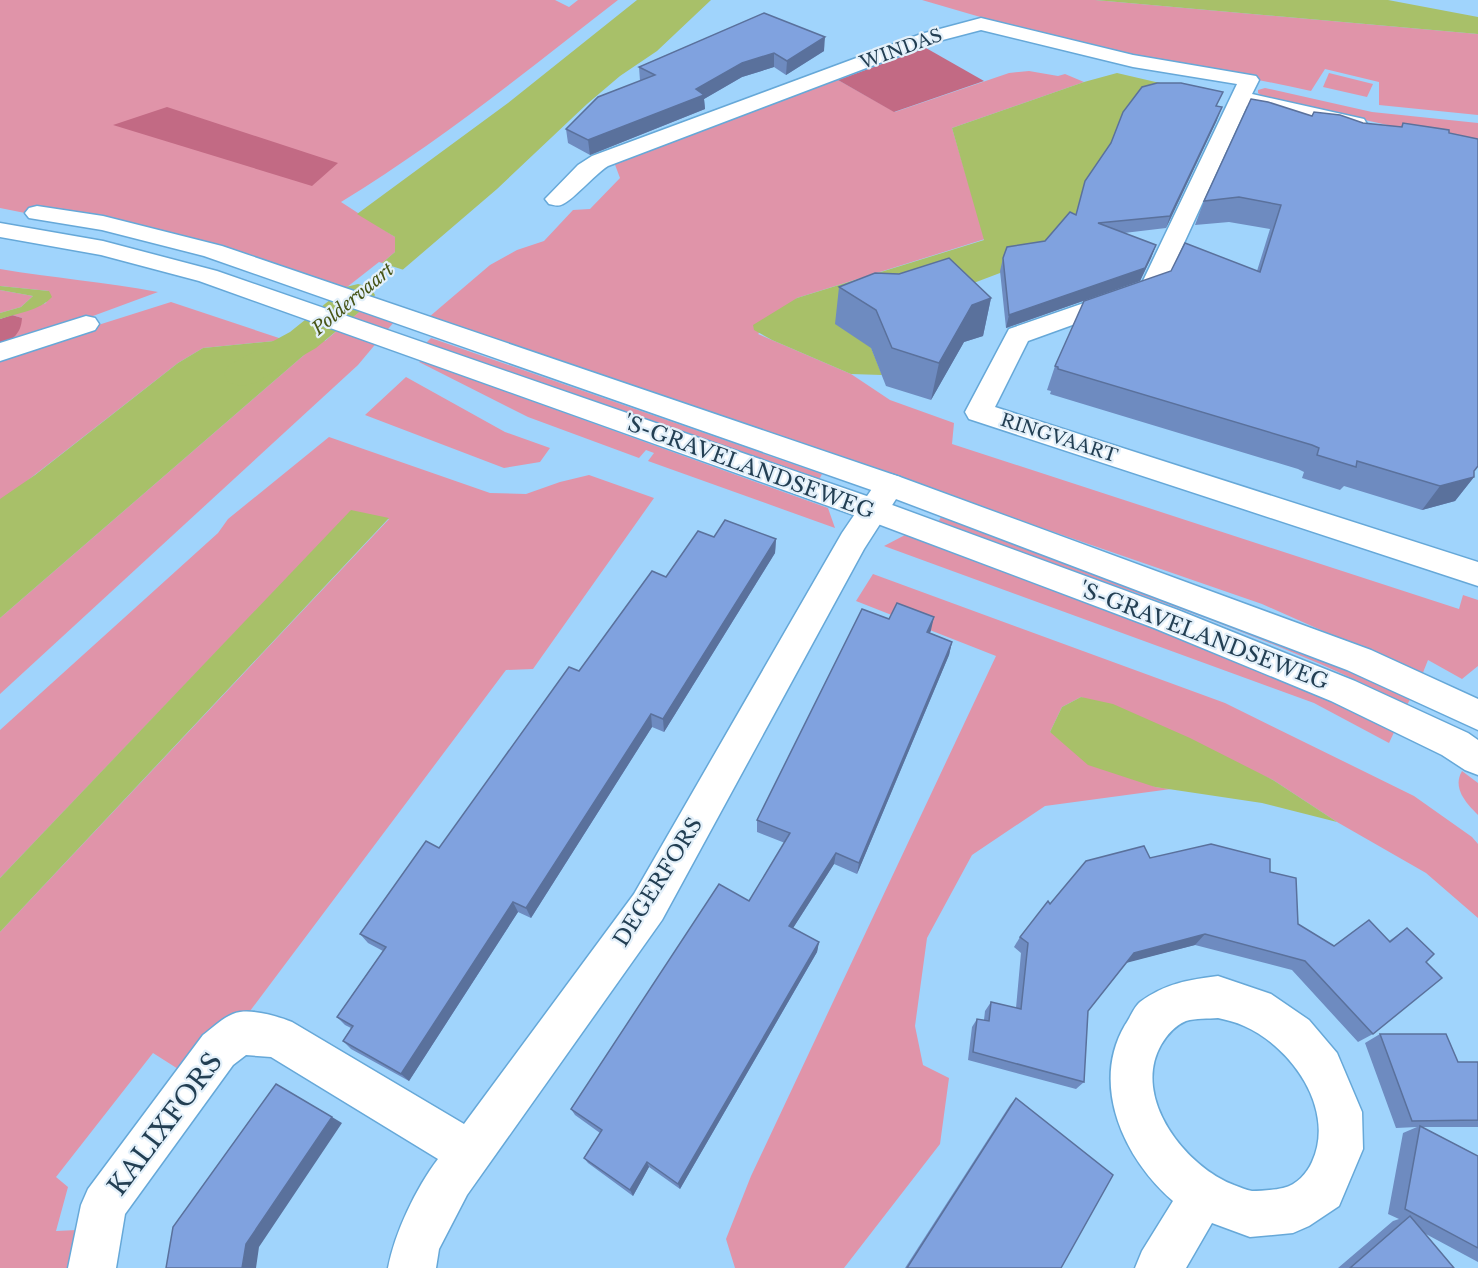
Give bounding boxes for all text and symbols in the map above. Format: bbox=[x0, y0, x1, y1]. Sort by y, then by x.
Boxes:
street label: WINDAS bbox=[856, 24, 945, 74]
water label: Poldervaart bbox=[307, 258, 399, 340]
street label: 'S-GRAVELANDSEWEG bbox=[620, 409, 878, 525]
street label: RINGVAART bbox=[998, 409, 1121, 467]
street label: 'S-GRAVELANDSEWEG bbox=[1076, 576, 1332, 696]
street label: DEGERFORS bbox=[608, 813, 708, 951]
street label: KALIXFORS bbox=[101, 1046, 229, 1202]

